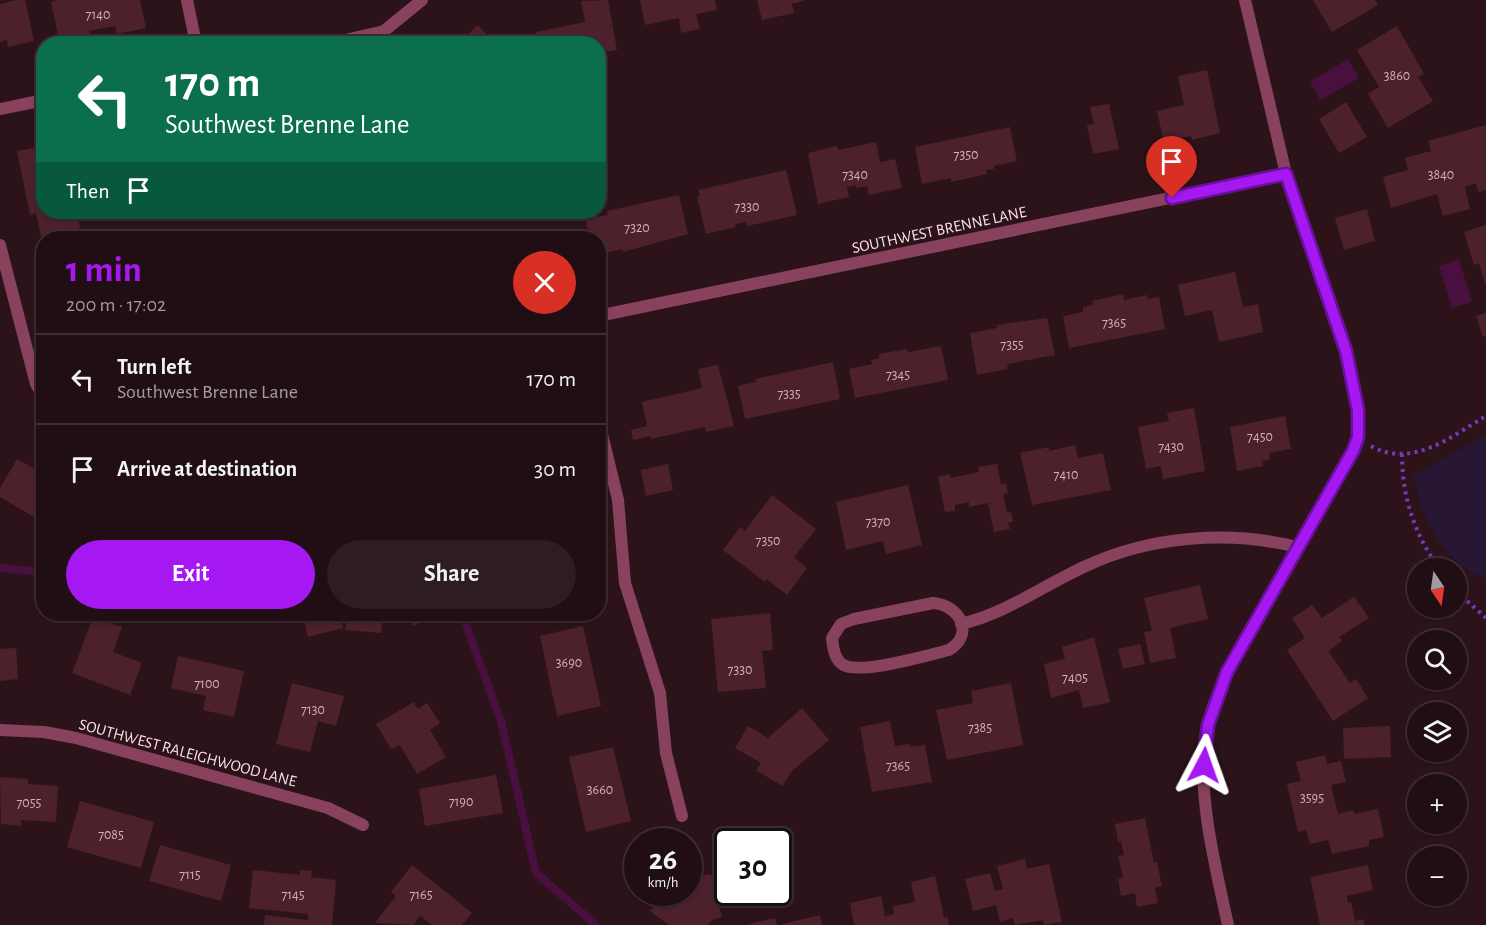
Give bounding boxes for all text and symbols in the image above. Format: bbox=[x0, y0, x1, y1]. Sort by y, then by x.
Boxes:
house number: 7140 bbox=[86, 8, 110, 22]
icon: left bbox=[66, 60, 144, 138]
text: 170 m bbox=[165, 62, 260, 104]
house number: 3860 bbox=[1384, 69, 1410, 83]
text: Southwest Brenne Lane bbox=[165, 111, 409, 138]
pin bbox=[1146, 136, 1197, 198]
icon: arrive bbox=[1155, 145, 1188, 178]
house number: 7350 bbox=[954, 148, 978, 162]
house number: 7340 bbox=[842, 168, 868, 182]
house number: 3840 bbox=[1428, 168, 1454, 182]
icon: arrive bbox=[122, 174, 155, 207]
text: Then bbox=[66, 180, 110, 202]
house number: 7330 bbox=[735, 200, 759, 214]
street label: SOUTHWEST BRENNE LANE bbox=[851, 204, 1028, 256]
house number: 7320 bbox=[624, 221, 650, 235]
button: close bbox=[513, 251, 576, 314]
text: 1 min bbox=[66, 252, 142, 288]
text: 200 m · 17:02 bbox=[66, 295, 166, 315]
house number: 7365 bbox=[1102, 316, 1126, 330]
house number: 7355 bbox=[1000, 338, 1024, 352]
text: Turn left bbox=[117, 356, 191, 378]
icon: left bbox=[66, 363, 99, 396]
text: 170 m bbox=[526, 368, 576, 390]
house number: 7345 bbox=[886, 368, 910, 382]
text: Southwest Brenne Lane bbox=[117, 382, 298, 402]
house number: 7335 bbox=[777, 387, 801, 401]
house number: 7450 bbox=[1247, 430, 1273, 444]
house number: 7430 bbox=[1158, 440, 1184, 454]
icon: arrive bbox=[66, 453, 99, 486]
text: Arrive at destination bbox=[117, 458, 297, 480]
text: 30 m bbox=[534, 458, 576, 480]
house number: 7410 bbox=[1054, 468, 1078, 482]
house number: 7370 bbox=[866, 515, 890, 529]
house number: 7350 bbox=[756, 534, 780, 548]
button: Exit bbox=[66, 540, 315, 609]
button: Share bbox=[327, 540, 576, 609]
north arrow bbox=[1407, 558, 1467, 618]
map controls bbox=[1407, 558, 1467, 906]
button: search bbox=[1407, 630, 1467, 690]
house number: 3690 bbox=[556, 656, 582, 670]
house number: 7330 bbox=[728, 663, 752, 677]
house number: 7405 bbox=[1062, 671, 1088, 685]
house number: 7100 bbox=[194, 677, 220, 691]
button: layers bbox=[1407, 702, 1467, 762]
house number: 7130 bbox=[301, 703, 325, 717]
street label: SOUTHWEST RALEIGHWOOD LANE bbox=[77, 716, 299, 790]
house number: 7385 bbox=[968, 721, 992, 735]
position arrow bbox=[1172, 733, 1236, 797]
house number: 7365 bbox=[886, 759, 910, 773]
button: + bbox=[1407, 774, 1467, 834]
house number: 3660 bbox=[587, 783, 613, 797]
house number: 3595 bbox=[1300, 791, 1324, 805]
house number: 7190 bbox=[449, 795, 473, 809]
house number: 7055 bbox=[17, 796, 42, 810]
house number: 7085 bbox=[98, 828, 124, 842]
speed limit sign: 30 bbox=[714, 828, 792, 906]
text: 26 bbox=[649, 845, 677, 875]
button: − bbox=[1407, 846, 1467, 906]
house number: 7115 bbox=[179, 868, 201, 882]
text: km/h bbox=[648, 875, 678, 890]
house number: 7145 bbox=[281, 888, 305, 902]
house number: 7165 bbox=[409, 888, 433, 902]

